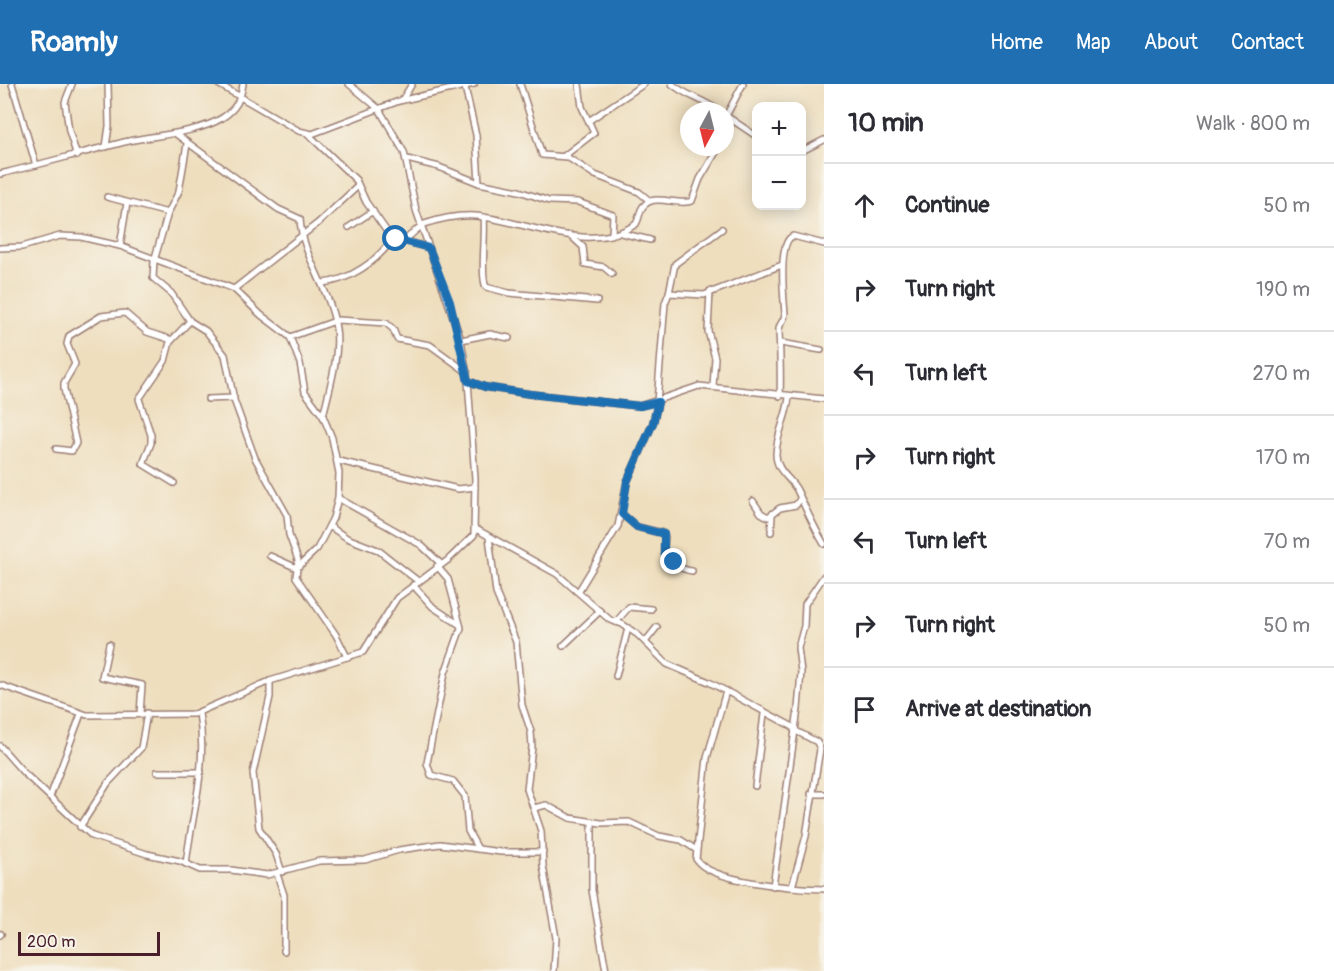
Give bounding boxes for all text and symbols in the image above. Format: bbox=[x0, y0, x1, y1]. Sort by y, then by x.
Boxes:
text: Roamly bbox=[30, 25, 118, 60]
text: Home bbox=[990, 29, 1043, 56]
text: Map bbox=[1076, 29, 1111, 56]
text: About bbox=[1144, 29, 1198, 56]
text: Contact bbox=[1231, 29, 1304, 56]
north arrow bbox=[680, 102, 734, 156]
map controls bbox=[752, 102, 806, 210]
button: + bbox=[752, 102, 806, 156]
text: 10 min bbox=[848, 107, 924, 139]
text: Walk · 800 m bbox=[1196, 111, 1310, 136]
button: − bbox=[752, 156, 806, 210]
icon: ahead bbox=[848, 189, 881, 222]
text: Continue bbox=[905, 191, 989, 219]
text: 50 m bbox=[1263, 193, 1310, 218]
route start bbox=[382, 225, 408, 251]
icon: right bbox=[848, 273, 881, 306]
text: Turn right bbox=[905, 275, 995, 303]
text: 190 m bbox=[1256, 277, 1310, 302]
icon: left bbox=[848, 357, 881, 390]
text: Turn left bbox=[905, 359, 987, 387]
text: 270 m bbox=[1252, 361, 1310, 386]
icon: right bbox=[848, 441, 881, 474]
text: Turn right bbox=[905, 443, 995, 471]
text: 170 m bbox=[1256, 445, 1310, 470]
icon: left bbox=[848, 525, 881, 558]
text: Turn left bbox=[905, 527, 987, 555]
text: 70 m bbox=[1264, 529, 1310, 554]
route end bbox=[660, 548, 686, 574]
icon: right bbox=[848, 609, 881, 642]
text: Turn right bbox=[905, 611, 995, 639]
text: 50 m bbox=[1263, 613, 1310, 638]
icon: arrive bbox=[848, 693, 881, 726]
text: Arrive at destination bbox=[905, 695, 1091, 723]
scale bar bbox=[18, 929, 160, 956]
text: 200 m bbox=[27, 932, 75, 952]

